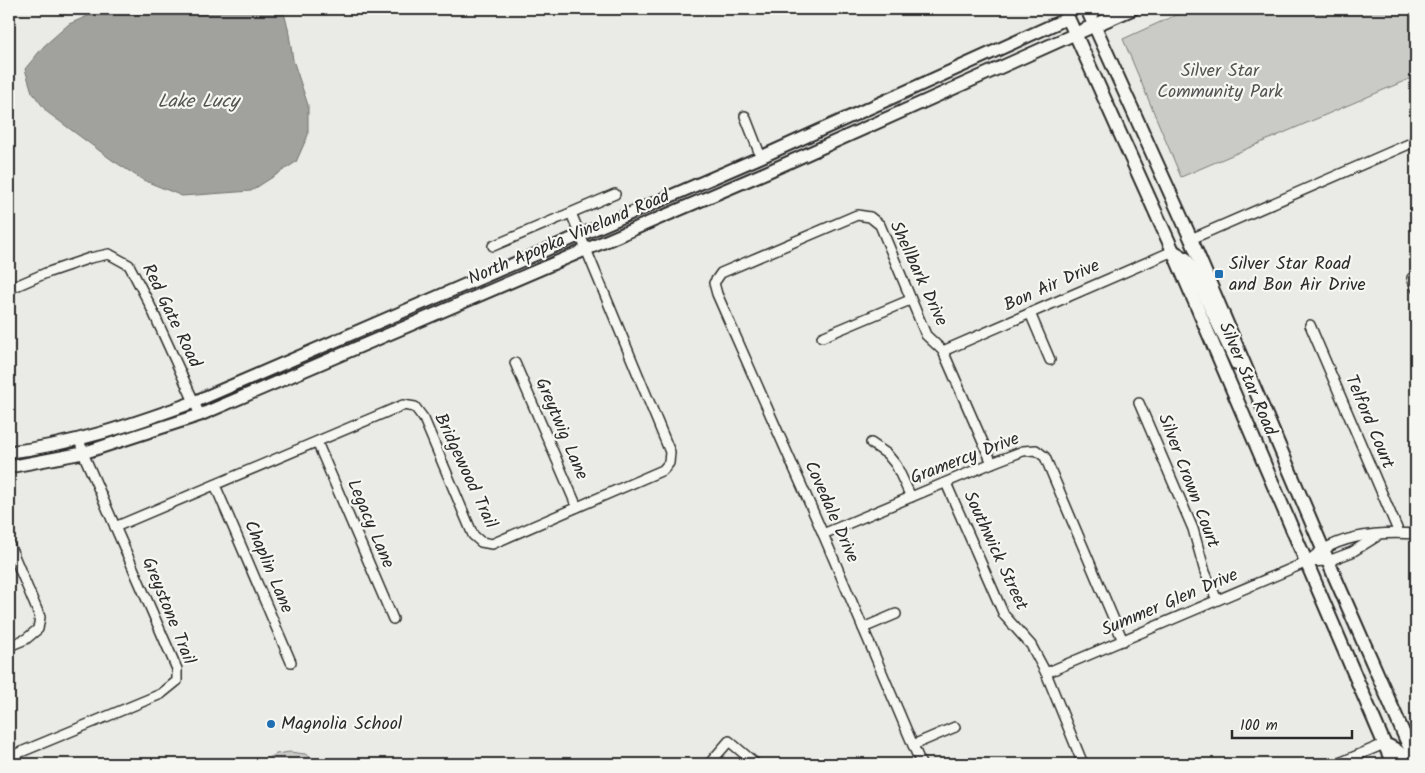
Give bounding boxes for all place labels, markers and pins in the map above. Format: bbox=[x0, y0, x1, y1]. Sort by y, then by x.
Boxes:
place label: Silver Star Road and Bon Air Drive bbox=[1229, 250, 1366, 300]
marker: Silver Star Road and Bon Air Drive bbox=[1213, 268, 1225, 280]
place label: Magnolia School bbox=[281, 710, 403, 739]
marker: Magnolia School bbox=[265, 718, 277, 730]

